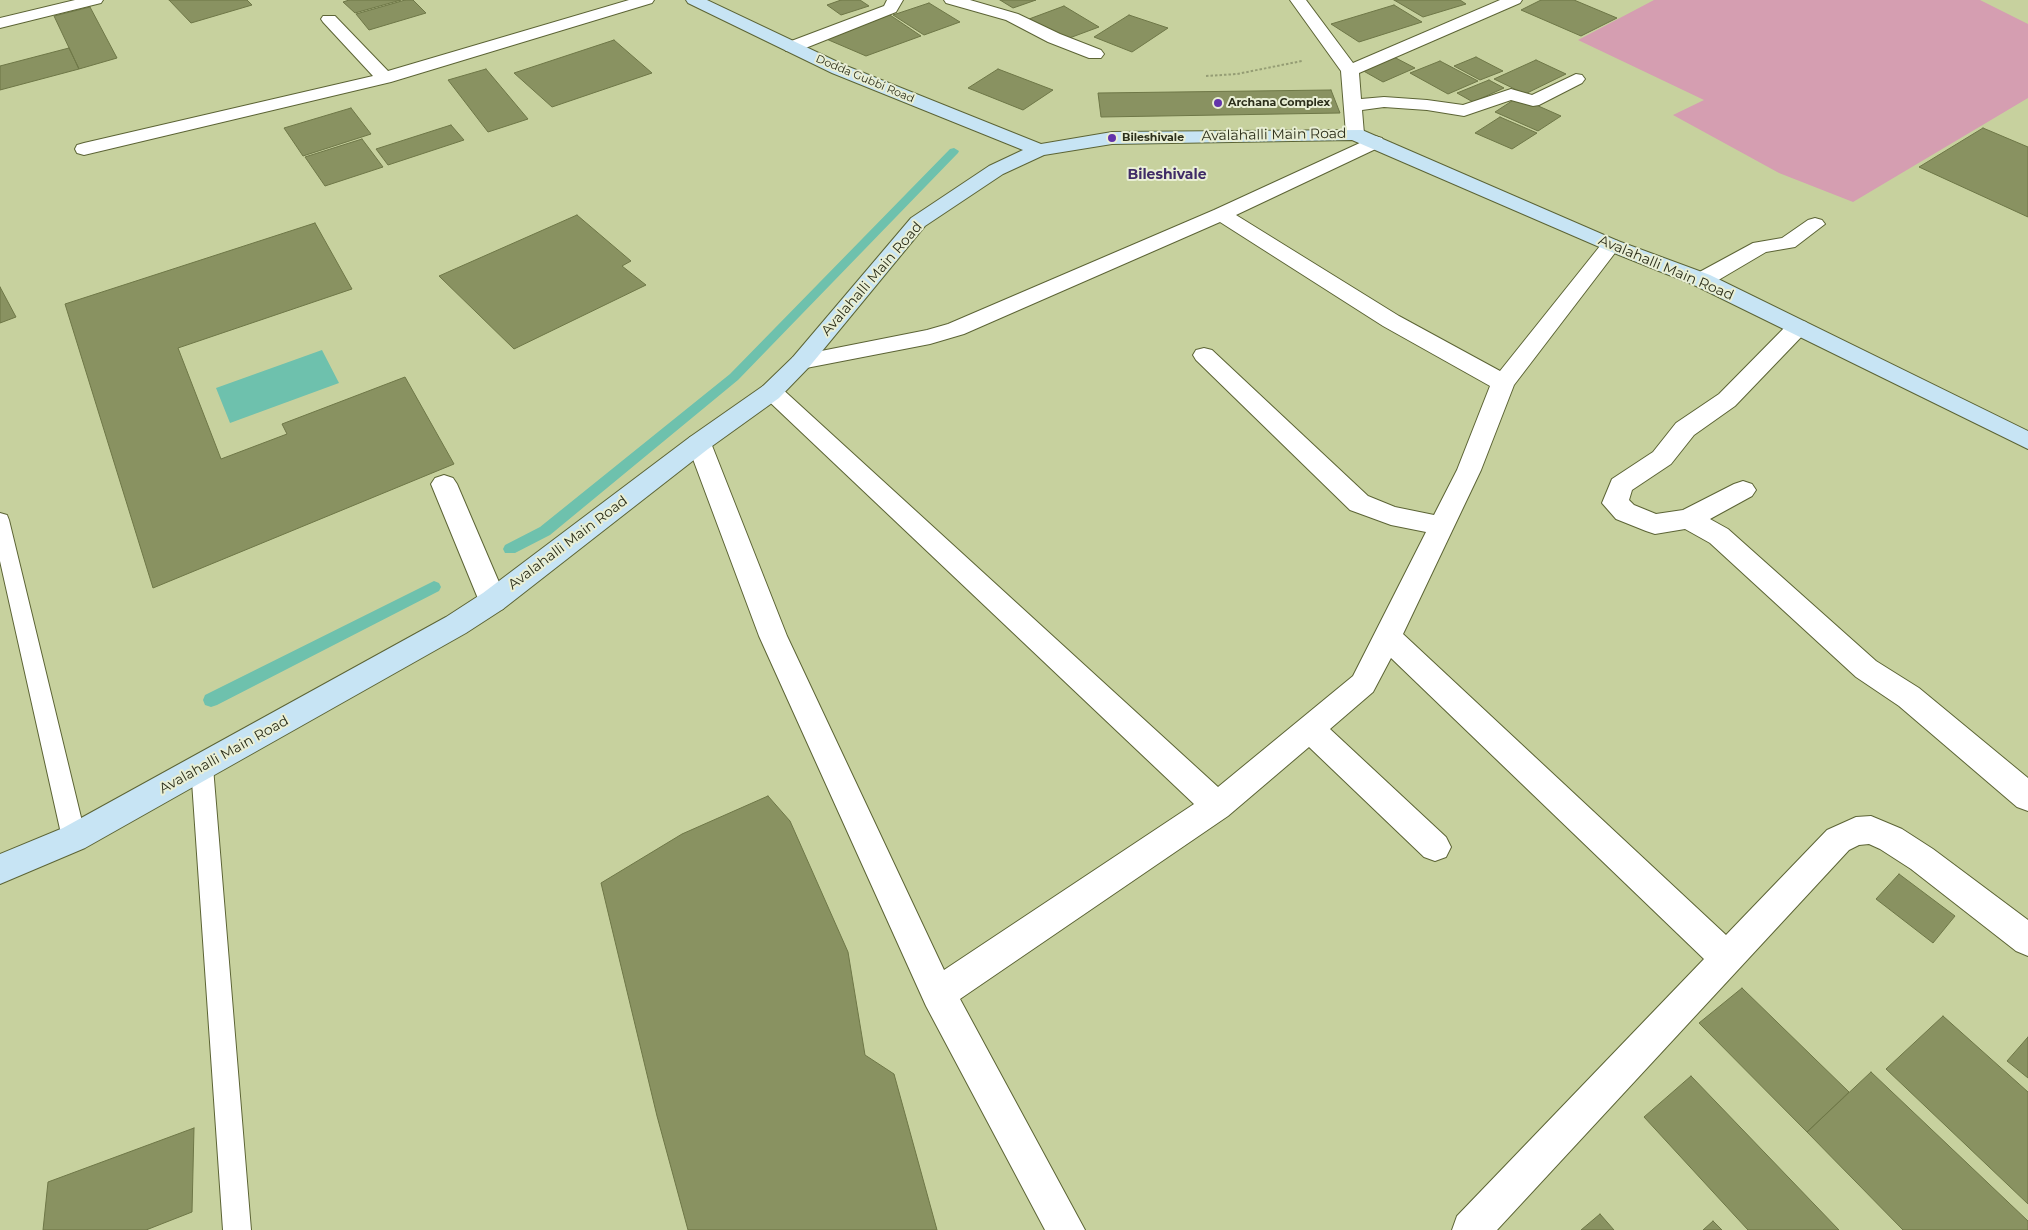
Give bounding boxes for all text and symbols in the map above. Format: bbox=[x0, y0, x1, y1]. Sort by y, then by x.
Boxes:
street label: Dodda Gubbi Road bbox=[814, 52, 916, 106]
place label: Archana Complex bbox=[1228, 96, 1330, 110]
marker: Archana Complex bbox=[1212, 97, 1224, 109]
street label: Avalahalli Main Road bbox=[1201, 125, 1347, 145]
place label: Bileshivale bbox=[1122, 131, 1184, 145]
marker: Bileshivale bbox=[1106, 132, 1118, 144]
district label: Bileshivale bbox=[1127, 167, 1207, 183]
street label: Avalahalli Main Road bbox=[818, 219, 926, 339]
street label: Avalahalli Main Road bbox=[1596, 232, 1736, 304]
street label: Avalahalli Main Road bbox=[505, 493, 631, 593]
street label: Avalahalli Main Road bbox=[156, 712, 292, 798]

